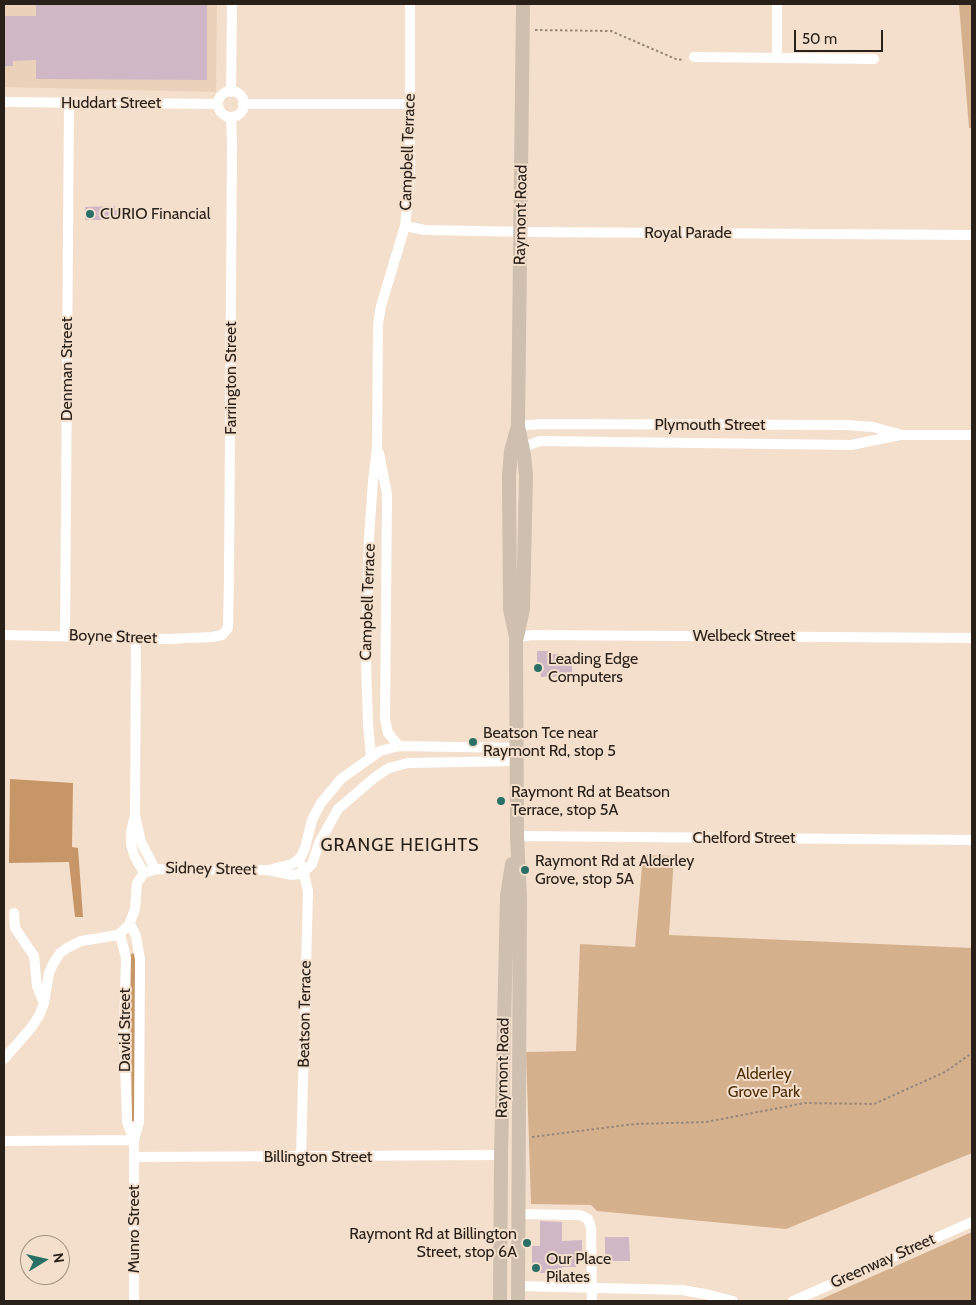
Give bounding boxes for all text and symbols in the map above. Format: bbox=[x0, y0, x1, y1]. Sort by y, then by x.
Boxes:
scale bar bbox=[796, 20, 885, 52]
text: 50 m bbox=[802, 30, 837, 48]
street label: Huddart Street bbox=[61, 93, 161, 113]
street label: Campbell Terrace bbox=[396, 93, 420, 211]
street label: Raymont Road bbox=[511, 165, 531, 265]
place label: CURIO Financial bbox=[100, 204, 210, 224]
marker: CURIO Financial bbox=[84, 208, 96, 220]
street label: Royal Parade bbox=[644, 223, 732, 243]
street label: Denman Street bbox=[57, 317, 77, 421]
street label: Farrington Street bbox=[221, 321, 241, 435]
street label: Plymouth Street bbox=[655, 415, 765, 435]
street label: Campbell Terrace bbox=[356, 543, 380, 661]
street label: Boyne Street bbox=[69, 626, 157, 648]
street label: Welbeck Street bbox=[693, 626, 795, 646]
place label: Leading Edge Computers bbox=[548, 649, 638, 687]
marker: Leading Edge Computers bbox=[532, 662, 544, 674]
place label: Beatson Tce near Raymont Rd, stop 5 bbox=[483, 723, 616, 761]
marker: Beatson Tce near Raymont Rd, stop 5 bbox=[467, 736, 479, 748]
place label: Raymont Rd at Beatson Terrace, stop 5A bbox=[511, 782, 670, 820]
marker: Raymont Rd at Beatson Terrace, stop 5A bbox=[495, 795, 507, 807]
street label: Chelford Street bbox=[693, 828, 795, 848]
district label: GRANGE HEIGHTS bbox=[319, 835, 481, 857]
place label: Raymont Rd at Alderley Grove, stop 5A bbox=[535, 851, 694, 889]
street label: Sidney Street bbox=[165, 859, 257, 879]
marker: Raymont Rd at Alderley Grove, stop 5A bbox=[519, 864, 531, 876]
street label: Beatson Terrace bbox=[294, 960, 316, 1068]
street label: David Street bbox=[115, 988, 135, 1072]
street label: Raymont Road bbox=[493, 1018, 513, 1118]
park label: Alderley Grove Park bbox=[728, 1064, 800, 1102]
street label: Billington Street bbox=[264, 1147, 372, 1167]
street label: Munro Street bbox=[124, 1185, 144, 1273]
place label: Raymont Rd at Billington Street, stop 6A bbox=[349, 1224, 517, 1262]
street label: Greenway Street bbox=[828, 1229, 938, 1293]
north arrow bbox=[20, 1235, 70, 1285]
marker: Raymont Rd at Billington Street, stop 6A bbox=[521, 1237, 533, 1249]
place label: Our Place Pilates bbox=[546, 1249, 611, 1287]
text: N bbox=[49, 1252, 68, 1264]
marker: Our Place Pilates bbox=[530, 1262, 542, 1274]

